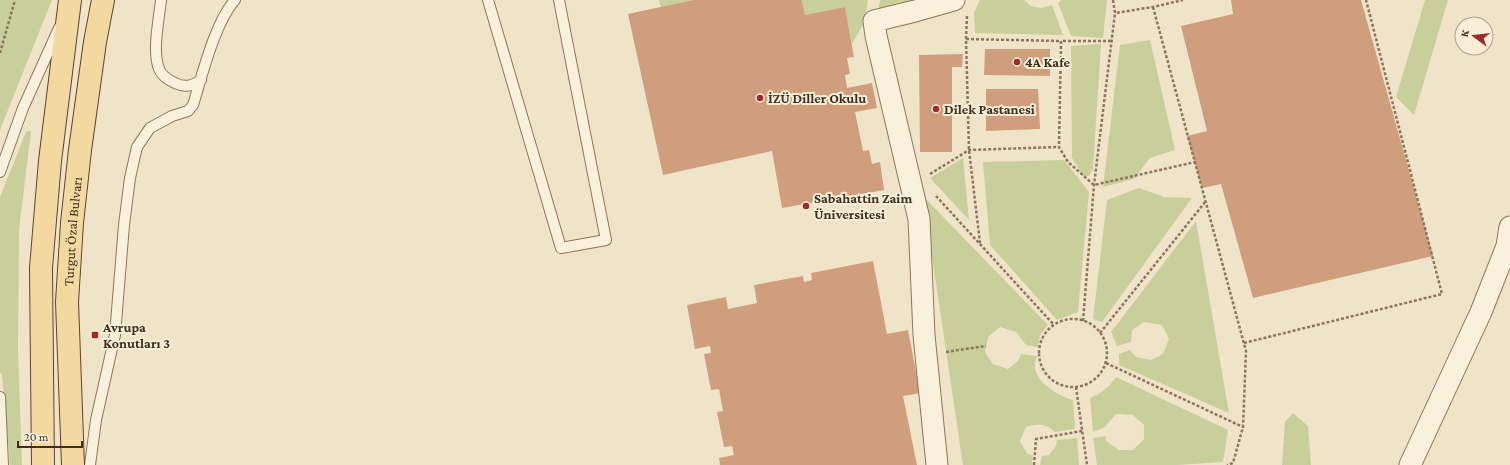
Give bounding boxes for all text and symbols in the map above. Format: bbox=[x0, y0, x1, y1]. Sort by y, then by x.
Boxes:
north arrow bbox=[1454, 16, 1494, 56]
text: K bbox=[1458, 28, 1471, 38]
place label: 4A Kafe bbox=[1025, 54, 1071, 70]
marker: 4A Kafe bbox=[1012, 57, 1022, 67]
place label: İZÜ Diller Okulu bbox=[768, 90, 866, 106]
marker: İZÜ Diller Okulu bbox=[755, 93, 765, 103]
place label: Dilek Pastanesi bbox=[944, 101, 1035, 117]
marker: Dilek Pastanesi bbox=[931, 104, 941, 114]
street label: Turgut Özal Bulvarı bbox=[60, 176, 85, 286]
place label: Sabahattin Zaim Üniversitesi bbox=[814, 190, 912, 222]
marker: Sabahattin Zaim Üniversitesi bbox=[801, 201, 811, 211]
place label: Avrupa Konutları 3 bbox=[102, 319, 170, 351]
marker: Avrupa Konutları 3 bbox=[90, 330, 100, 340]
scale bar bbox=[18, 423, 82, 449]
text: 20 m bbox=[24, 430, 49, 444]

